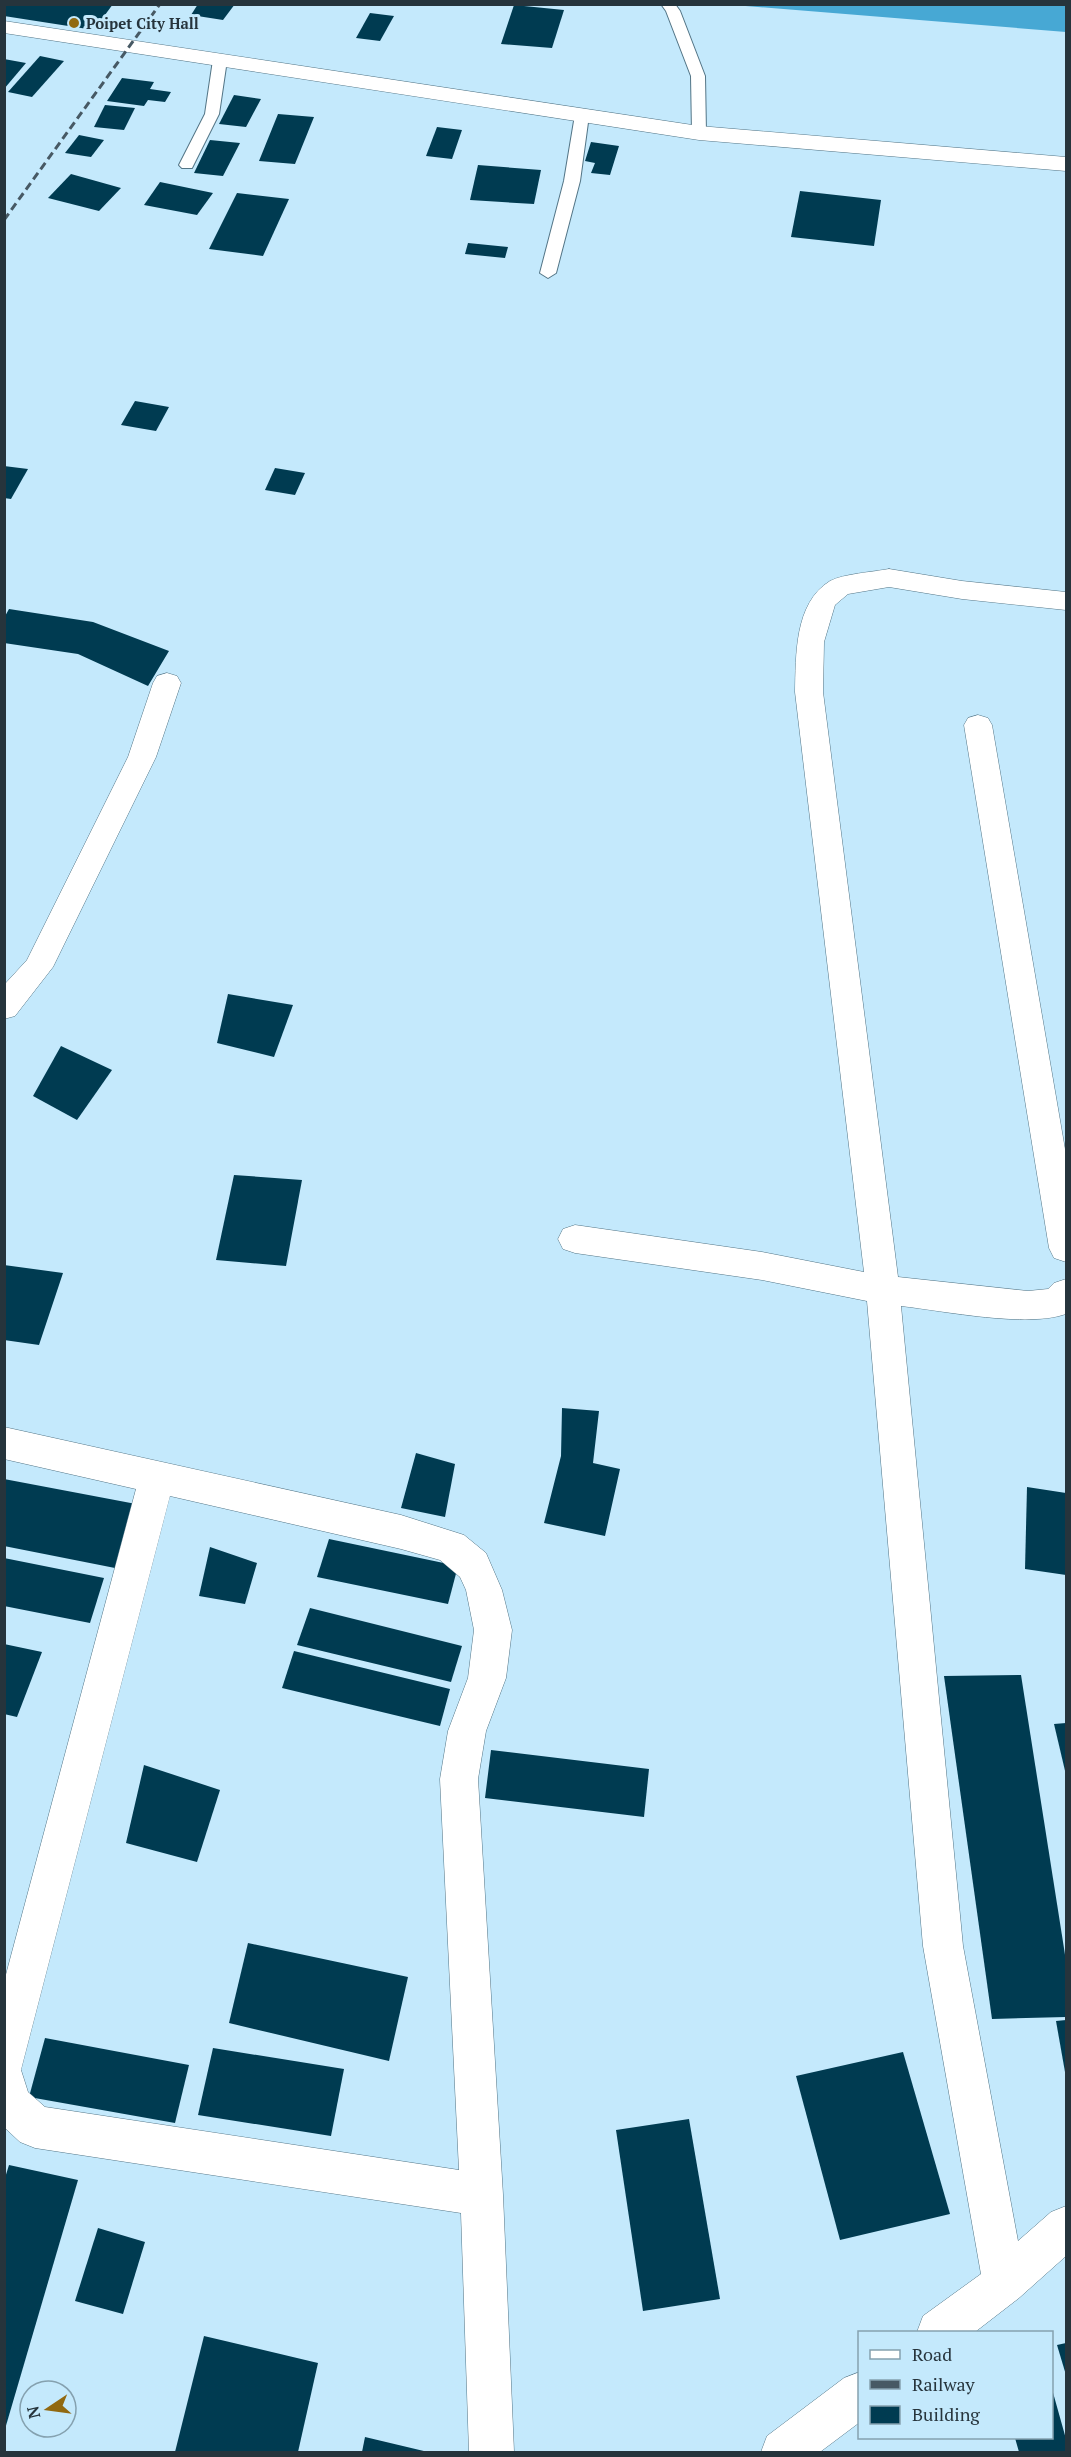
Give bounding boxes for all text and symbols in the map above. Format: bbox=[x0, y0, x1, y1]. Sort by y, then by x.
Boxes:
place label: Poipet City Hall bbox=[86, 13, 199, 33]
marker: Poipet City Hall bbox=[67, 16, 81, 30]
legend bbox=[858, 2331, 1053, 2439]
text: Road bbox=[912, 2342, 952, 2366]
text: Railway bbox=[912, 2372, 976, 2396]
north arrow bbox=[18, 2379, 78, 2439]
text: Building bbox=[912, 2402, 980, 2426]
text: N bbox=[21, 2404, 45, 2421]

